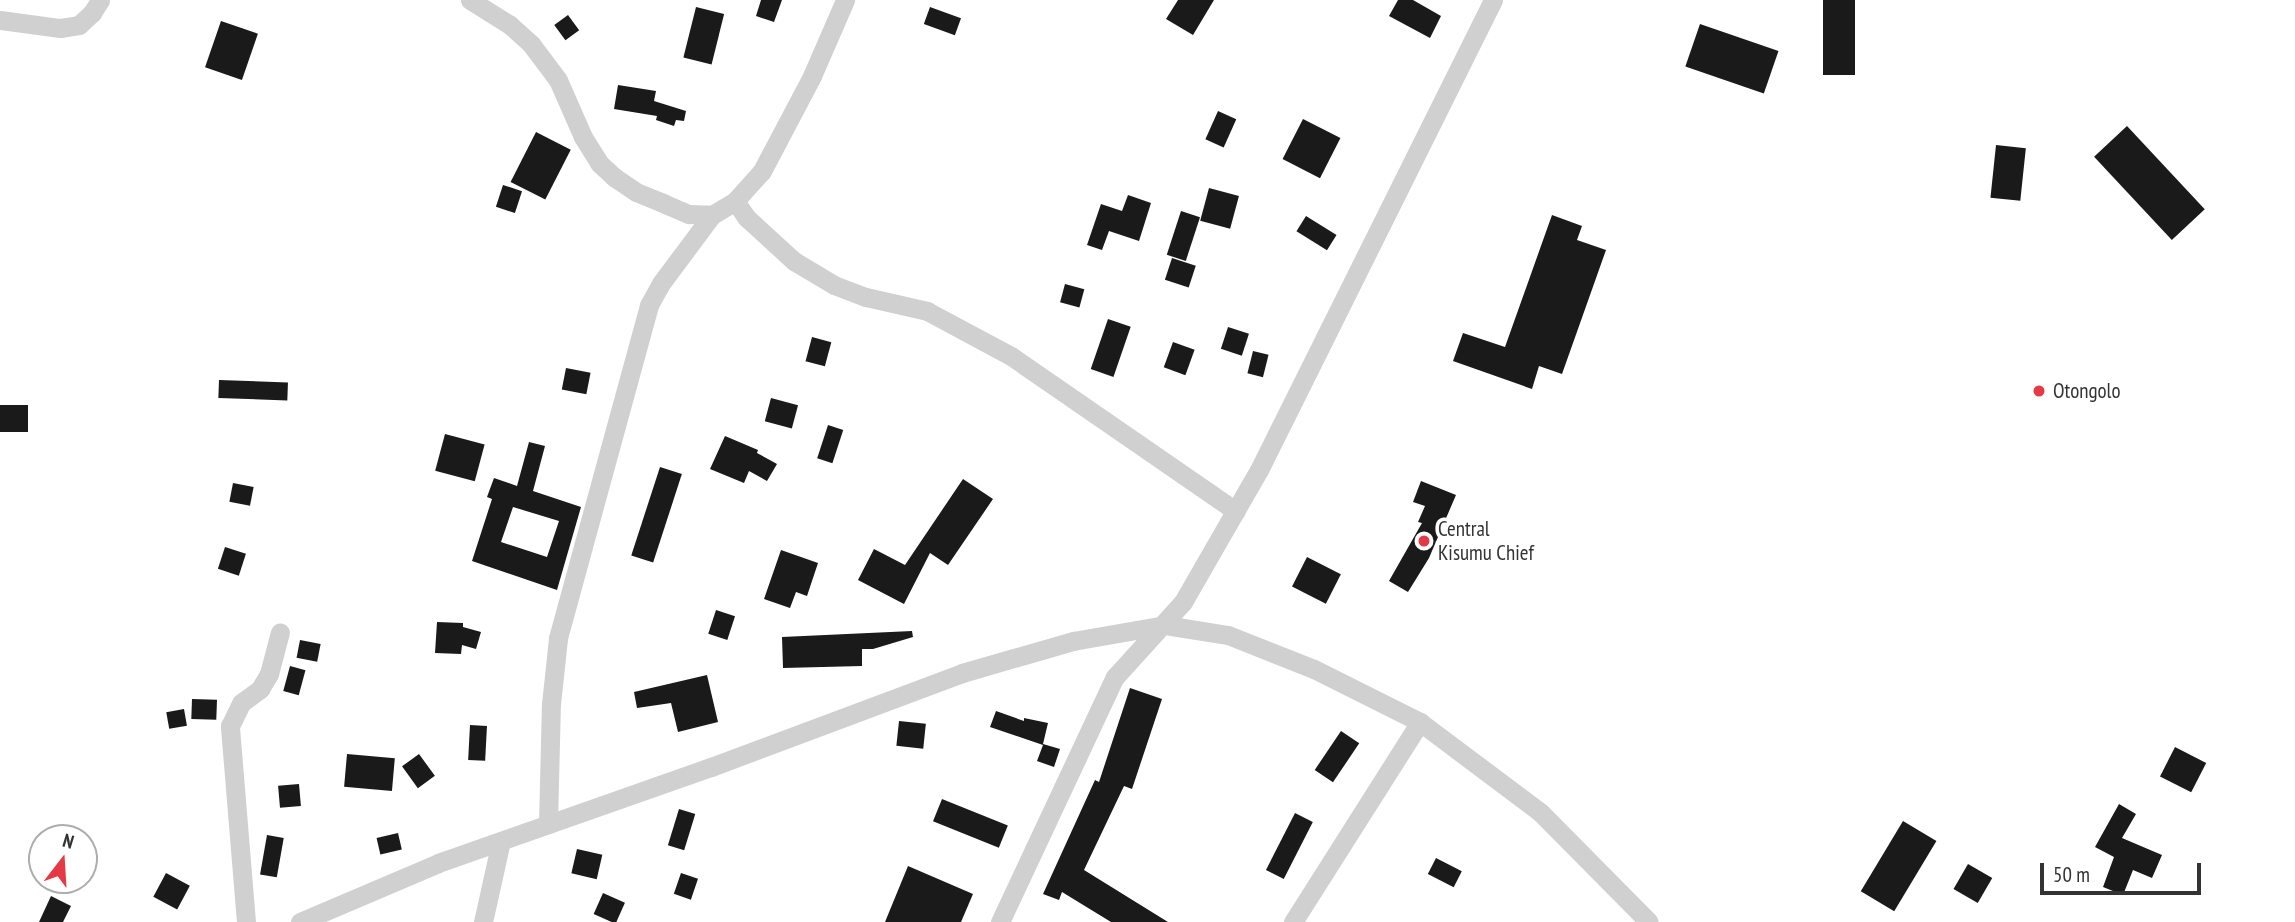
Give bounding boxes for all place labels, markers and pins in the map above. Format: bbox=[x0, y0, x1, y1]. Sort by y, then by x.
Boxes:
place label: Otongolo bbox=[2053, 378, 2121, 404]
marker: Otongolo bbox=[2031, 383, 2047, 399]
place label: Central Kisumu Chief bbox=[1438, 516, 1534, 566]
marker: Central Kisumu Chief bbox=[1416, 533, 1432, 549]

